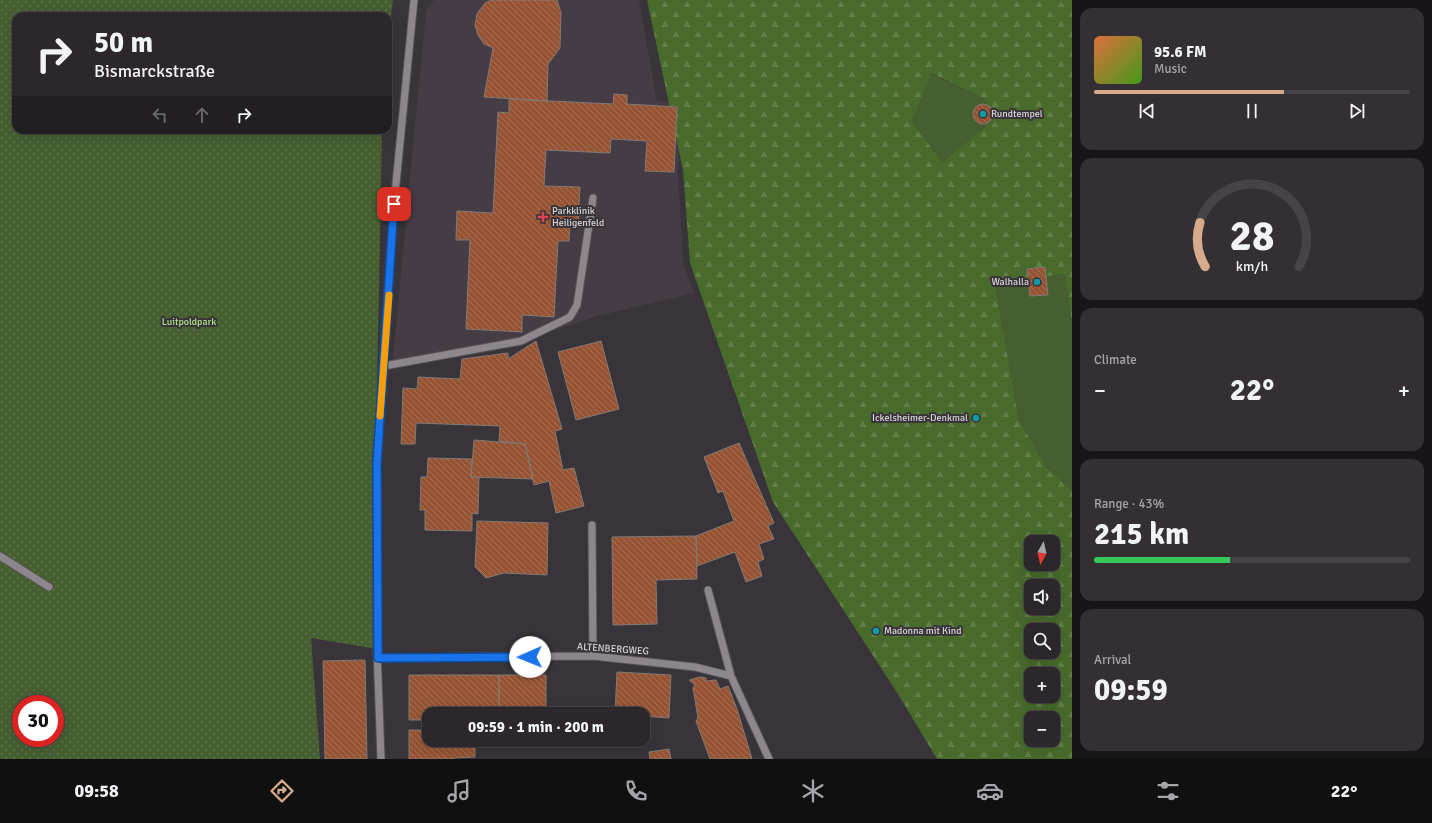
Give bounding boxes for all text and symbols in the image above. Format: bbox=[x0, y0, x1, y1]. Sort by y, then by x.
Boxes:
text: 50 m bbox=[94, 26, 153, 60]
icon: right bbox=[28, 28, 80, 80]
text: 95.6 FM bbox=[1154, 43, 1206, 61]
text: Bismarckstraße bbox=[94, 60, 215, 82]
text: Music bbox=[1154, 61, 1187, 77]
icon: previous bbox=[1136, 100, 1158, 122]
icon: pause bbox=[1241, 100, 1263, 122]
icon: next bbox=[1346, 100, 1368, 122]
icon: left bbox=[149, 104, 171, 126]
icon: ahead bbox=[191, 104, 213, 126]
icon: right bbox=[233, 104, 255, 126]
place label: Rundtempel bbox=[991, 108, 1043, 120]
marker: Rundtempel bbox=[978, 109, 988, 119]
pin bbox=[377, 187, 411, 221]
icon: arrive bbox=[383, 193, 405, 215]
place label: Parkklinik Heiligenfeld bbox=[552, 205, 604, 229]
marker: Parkklinik Heiligenfeld bbox=[537, 211, 549, 223]
text: 28 bbox=[1230, 211, 1274, 262]
text: km/h bbox=[1236, 258, 1268, 275]
place label: Walhalla bbox=[991, 276, 1029, 288]
marker: Walhalla bbox=[1032, 277, 1042, 287]
park label: Luitpoldpark bbox=[162, 316, 216, 328]
text: Climate bbox=[1094, 352, 1137, 368]
text: 22° bbox=[1230, 372, 1274, 409]
text: − bbox=[1094, 377, 1106, 404]
text: + bbox=[1398, 377, 1410, 404]
place label: Ickelsheimer-Denkmal bbox=[872, 412, 968, 424]
marker: Ickelsheimer-Denkmal bbox=[971, 413, 981, 423]
text: Range · 43% bbox=[1094, 496, 1164, 512]
text: 215 km bbox=[1094, 516, 1189, 553]
north arrow bbox=[1024, 535, 1060, 571]
map controls bbox=[1024, 535, 1060, 747]
button: sound bbox=[1024, 579, 1060, 615]
button: search bbox=[1024, 623, 1060, 659]
place label: Madonna mit Kind bbox=[884, 625, 962, 637]
marker: Madonna mit Kind bbox=[871, 626, 881, 636]
position arrow bbox=[509, 636, 551, 678]
street label: ALTENBERGWEG bbox=[577, 640, 649, 658]
text: Arrival bbox=[1094, 652, 1131, 668]
button: + bbox=[1024, 667, 1060, 703]
text: 09:59 bbox=[1094, 672, 1168, 709]
speed limit sign: 30 bbox=[12, 695, 64, 747]
button: − bbox=[1024, 711, 1060, 747]
text: 09:59 · 1 min · 200 m bbox=[468, 718, 604, 736]
icon: directions bbox=[268, 777, 296, 805]
icon: music bbox=[445, 777, 473, 805]
icon: phone bbox=[622, 777, 650, 805]
icon: climate bbox=[799, 777, 827, 805]
icon: car bbox=[976, 777, 1004, 805]
icon: filters bbox=[1154, 777, 1182, 805]
text: 09:58 bbox=[75, 780, 119, 802]
text: 22° bbox=[1331, 780, 1357, 802]

